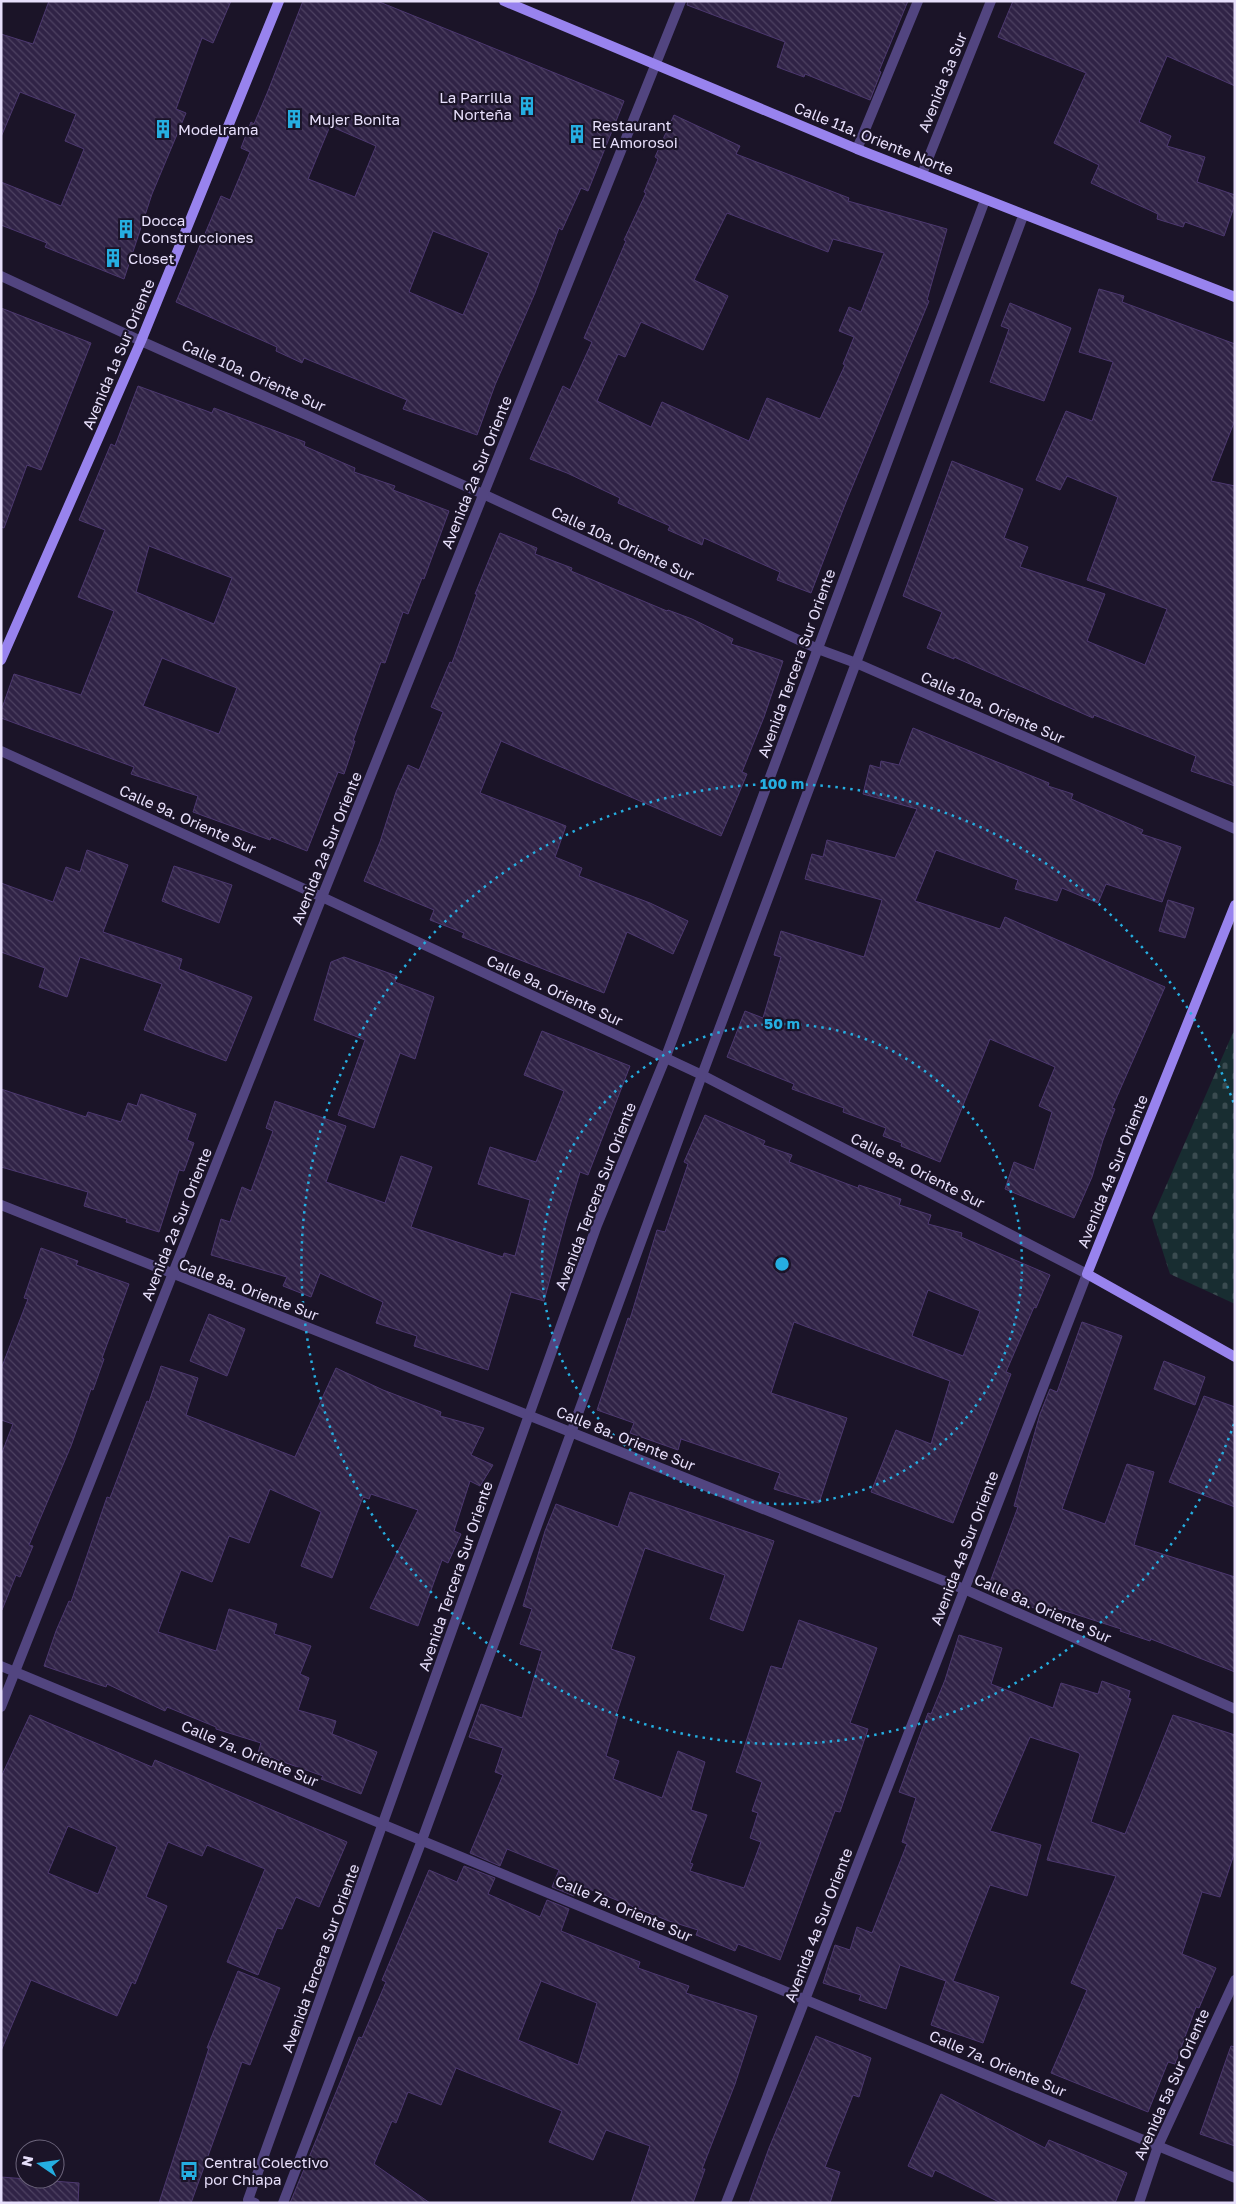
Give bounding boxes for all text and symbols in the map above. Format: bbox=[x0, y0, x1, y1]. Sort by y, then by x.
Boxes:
street label: Avenida 3a Sur bbox=[914, 29, 970, 135]
place label: La Parrilla Norteña bbox=[439, 88, 512, 123]
building icon: La Parrilla Norteña bbox=[516, 95, 538, 117]
street label: Calle 11a. Oriente Norte bbox=[792, 98, 957, 178]
building icon: Mujer Bonita bbox=[283, 108, 305, 130]
place label: Mujer Bonita bbox=[309, 110, 400, 128]
place label: Restaurant El Amorosoi bbox=[592, 116, 678, 151]
building icon: Modelrama bbox=[152, 118, 174, 140]
place label: Modelrama bbox=[178, 120, 259, 138]
building icon: Restaurant El Amorosoi bbox=[566, 123, 588, 145]
place label: Docca Construcciones bbox=[141, 211, 254, 246]
building icon: Docca Construcciones bbox=[115, 218, 137, 240]
building icon: Closet bbox=[102, 247, 124, 269]
place label: Closet bbox=[128, 249, 175, 267]
street label: Avenida 1a Sur Oriente bbox=[78, 276, 158, 432]
street label: Calle 10a. Oriente Sur bbox=[179, 335, 329, 415]
street label: Avenida 2a Sur Oriente bbox=[437, 393, 515, 551]
street label: Calle 10a. Oriente Sur bbox=[549, 502, 697, 584]
street label: Avenida Tercera Sur Oriente bbox=[753, 566, 839, 760]
street label: Calle 10a. Oriente Sur bbox=[918, 667, 1068, 747]
street label: Avenida 2a Sur Oriente bbox=[287, 769, 365, 927]
text: 100 m bbox=[760, 774, 804, 792]
street label: Calle 9a. Oriente Sur bbox=[117, 781, 259, 857]
street label: Calle 9a. Oriente Sur bbox=[484, 951, 626, 1030]
text: 50 m bbox=[764, 1014, 800, 1032]
street label: Avenida 4a Sur Oriente bbox=[1073, 1091, 1151, 1250]
street label: Avenida Tercera Sur Oriente bbox=[551, 1099, 639, 1292]
street label: Calle 9a. Oriente Sur bbox=[848, 1128, 988, 1212]
street label: Avenida 2a Sur Oriente bbox=[137, 1145, 215, 1303]
street label: Calle 8a. Oriente Sur bbox=[177, 1254, 322, 1324]
centre of rings bbox=[773, 1255, 791, 1273]
street label: Calle 8a. Oriente Sur bbox=[554, 1402, 698, 1474]
street label: Avenida 4a Sur Oriente bbox=[926, 1468, 1002, 1628]
street label: Avenida Tercera Sur Oriente bbox=[414, 1478, 496, 1673]
street label: Calle 8a. Oriente Sur bbox=[972, 1570, 1114, 1646]
street label: Calle 7a. Oriente Sur bbox=[179, 1716, 321, 1790]
street label: Avenida 4a Sur Oriente bbox=[780, 1845, 856, 2005]
street label: Avenida Tercera Sur Oriente bbox=[277, 1861, 363, 2055]
street label: Calle 7a. Oriente Sur bbox=[553, 1871, 695, 1945]
street label: Avenida 5a Sur Oriente bbox=[1130, 2005, 1213, 2162]
street label: Calle 7a. Oriente Sur bbox=[927, 2026, 1069, 2100]
north arrow bbox=[15, 2139, 65, 2189]
place label: Central Colectivo por Chiapa bbox=[204, 2153, 329, 2188]
text: N bbox=[17, 2154, 36, 2168]
bus stop icon: Central Colectivo por Chiapa bbox=[178, 2160, 200, 2182]

